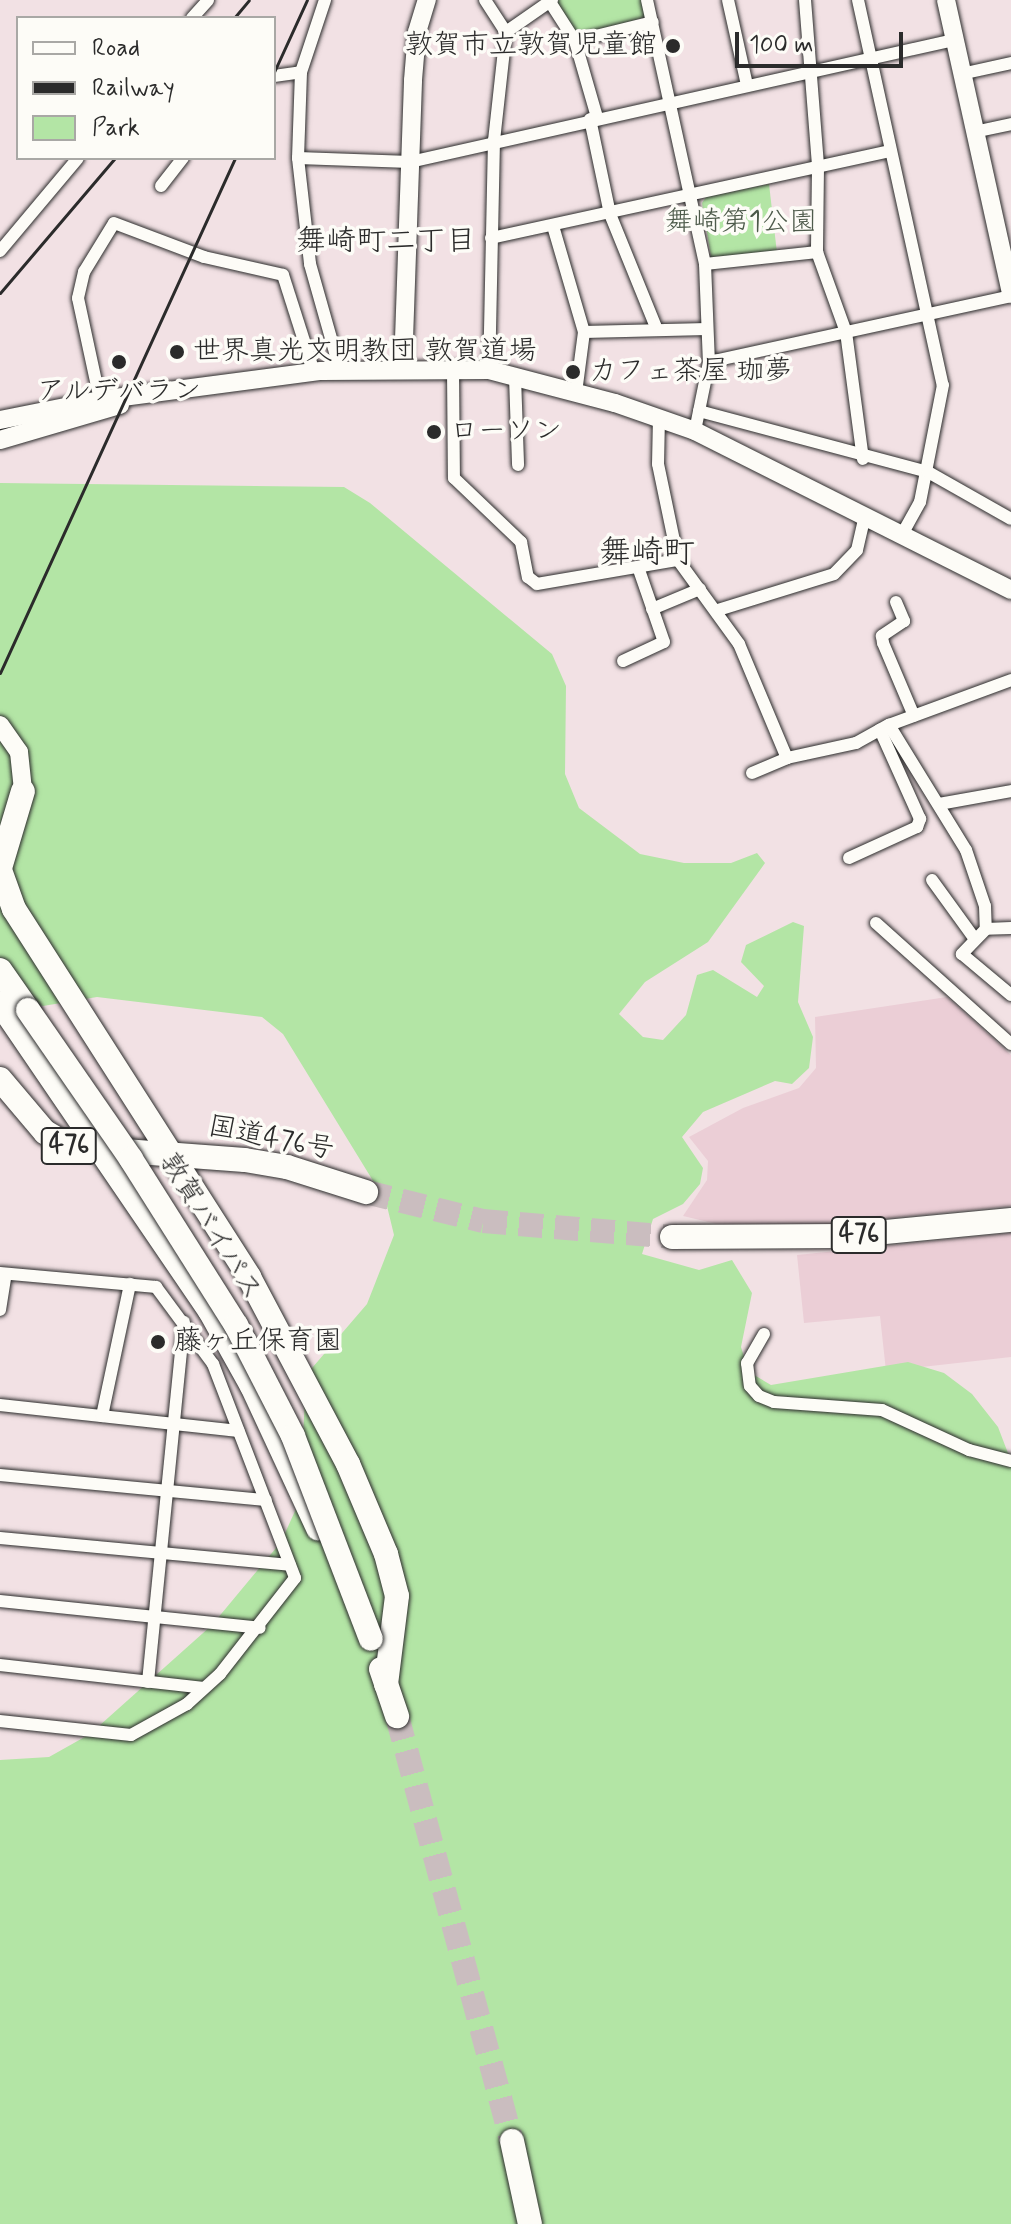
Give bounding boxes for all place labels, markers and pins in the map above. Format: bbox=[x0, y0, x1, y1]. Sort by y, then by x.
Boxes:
place label: 敦賀市立敦賀児童館 bbox=[405, 29, 657, 63]
marker: 敦賀市立敦賀児童館 bbox=[664, 37, 682, 55]
place label: 世界真光文明教団 敦賀道場 bbox=[193, 335, 537, 369]
marker: 世界真光文明教団 敦賀道場 bbox=[168, 343, 186, 361]
marker: アルデバラン bbox=[110, 353, 128, 371]
place label: カフェ茶屋 珈夢 bbox=[589, 355, 793, 389]
marker: カフェ茶屋 珈夢 bbox=[564, 363, 582, 381]
place label: アルデバラン bbox=[35, 375, 203, 409]
place label: ローソン bbox=[450, 415, 562, 449]
marker: ローソン bbox=[425, 423, 443, 441]
place label: 藤ヶ丘保育園 bbox=[174, 1325, 342, 1359]
marker: 藤ヶ丘保育園 bbox=[149, 1333, 167, 1351]

